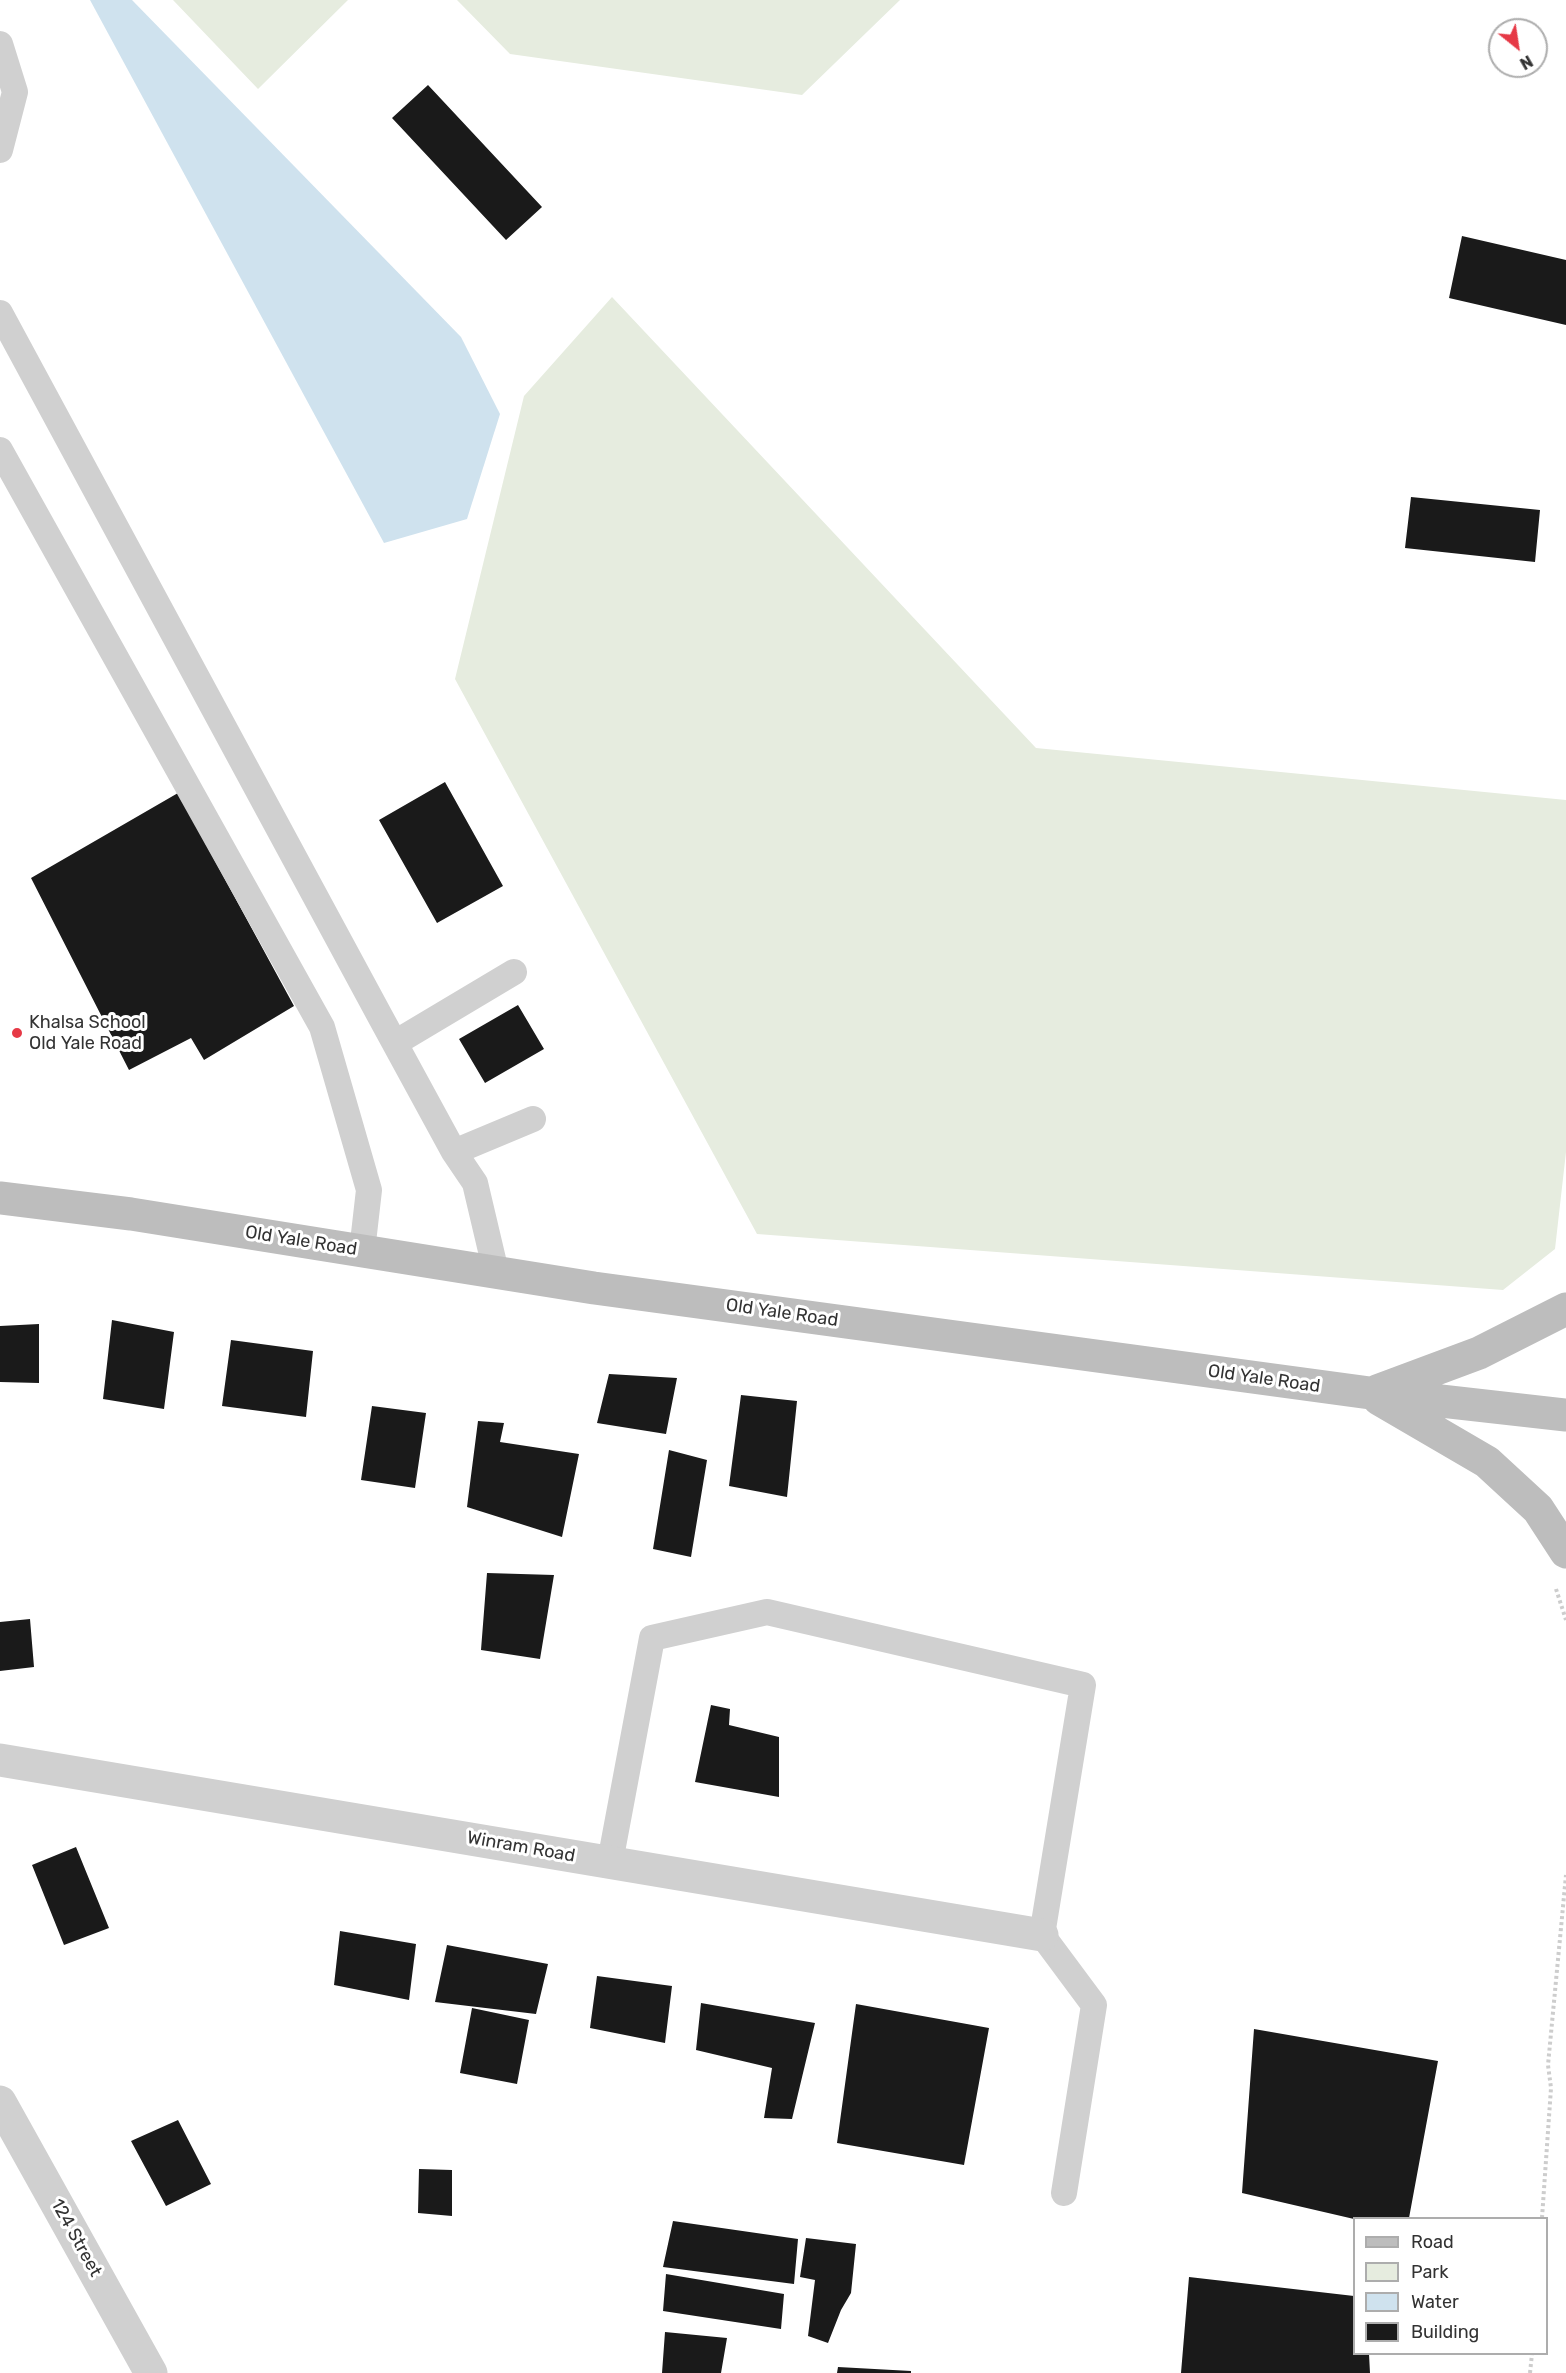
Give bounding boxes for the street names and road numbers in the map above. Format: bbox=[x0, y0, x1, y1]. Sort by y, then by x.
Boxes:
street label: Old Yale Road bbox=[244, 1221, 358, 1261]
street label: Old Yale Road bbox=[725, 1294, 839, 1332]
street label: Old Yale Road bbox=[1207, 1360, 1321, 1398]
street label: Winram Road bbox=[465, 1827, 577, 1867]
street label: 124 Street bbox=[46, 2195, 106, 2281]

